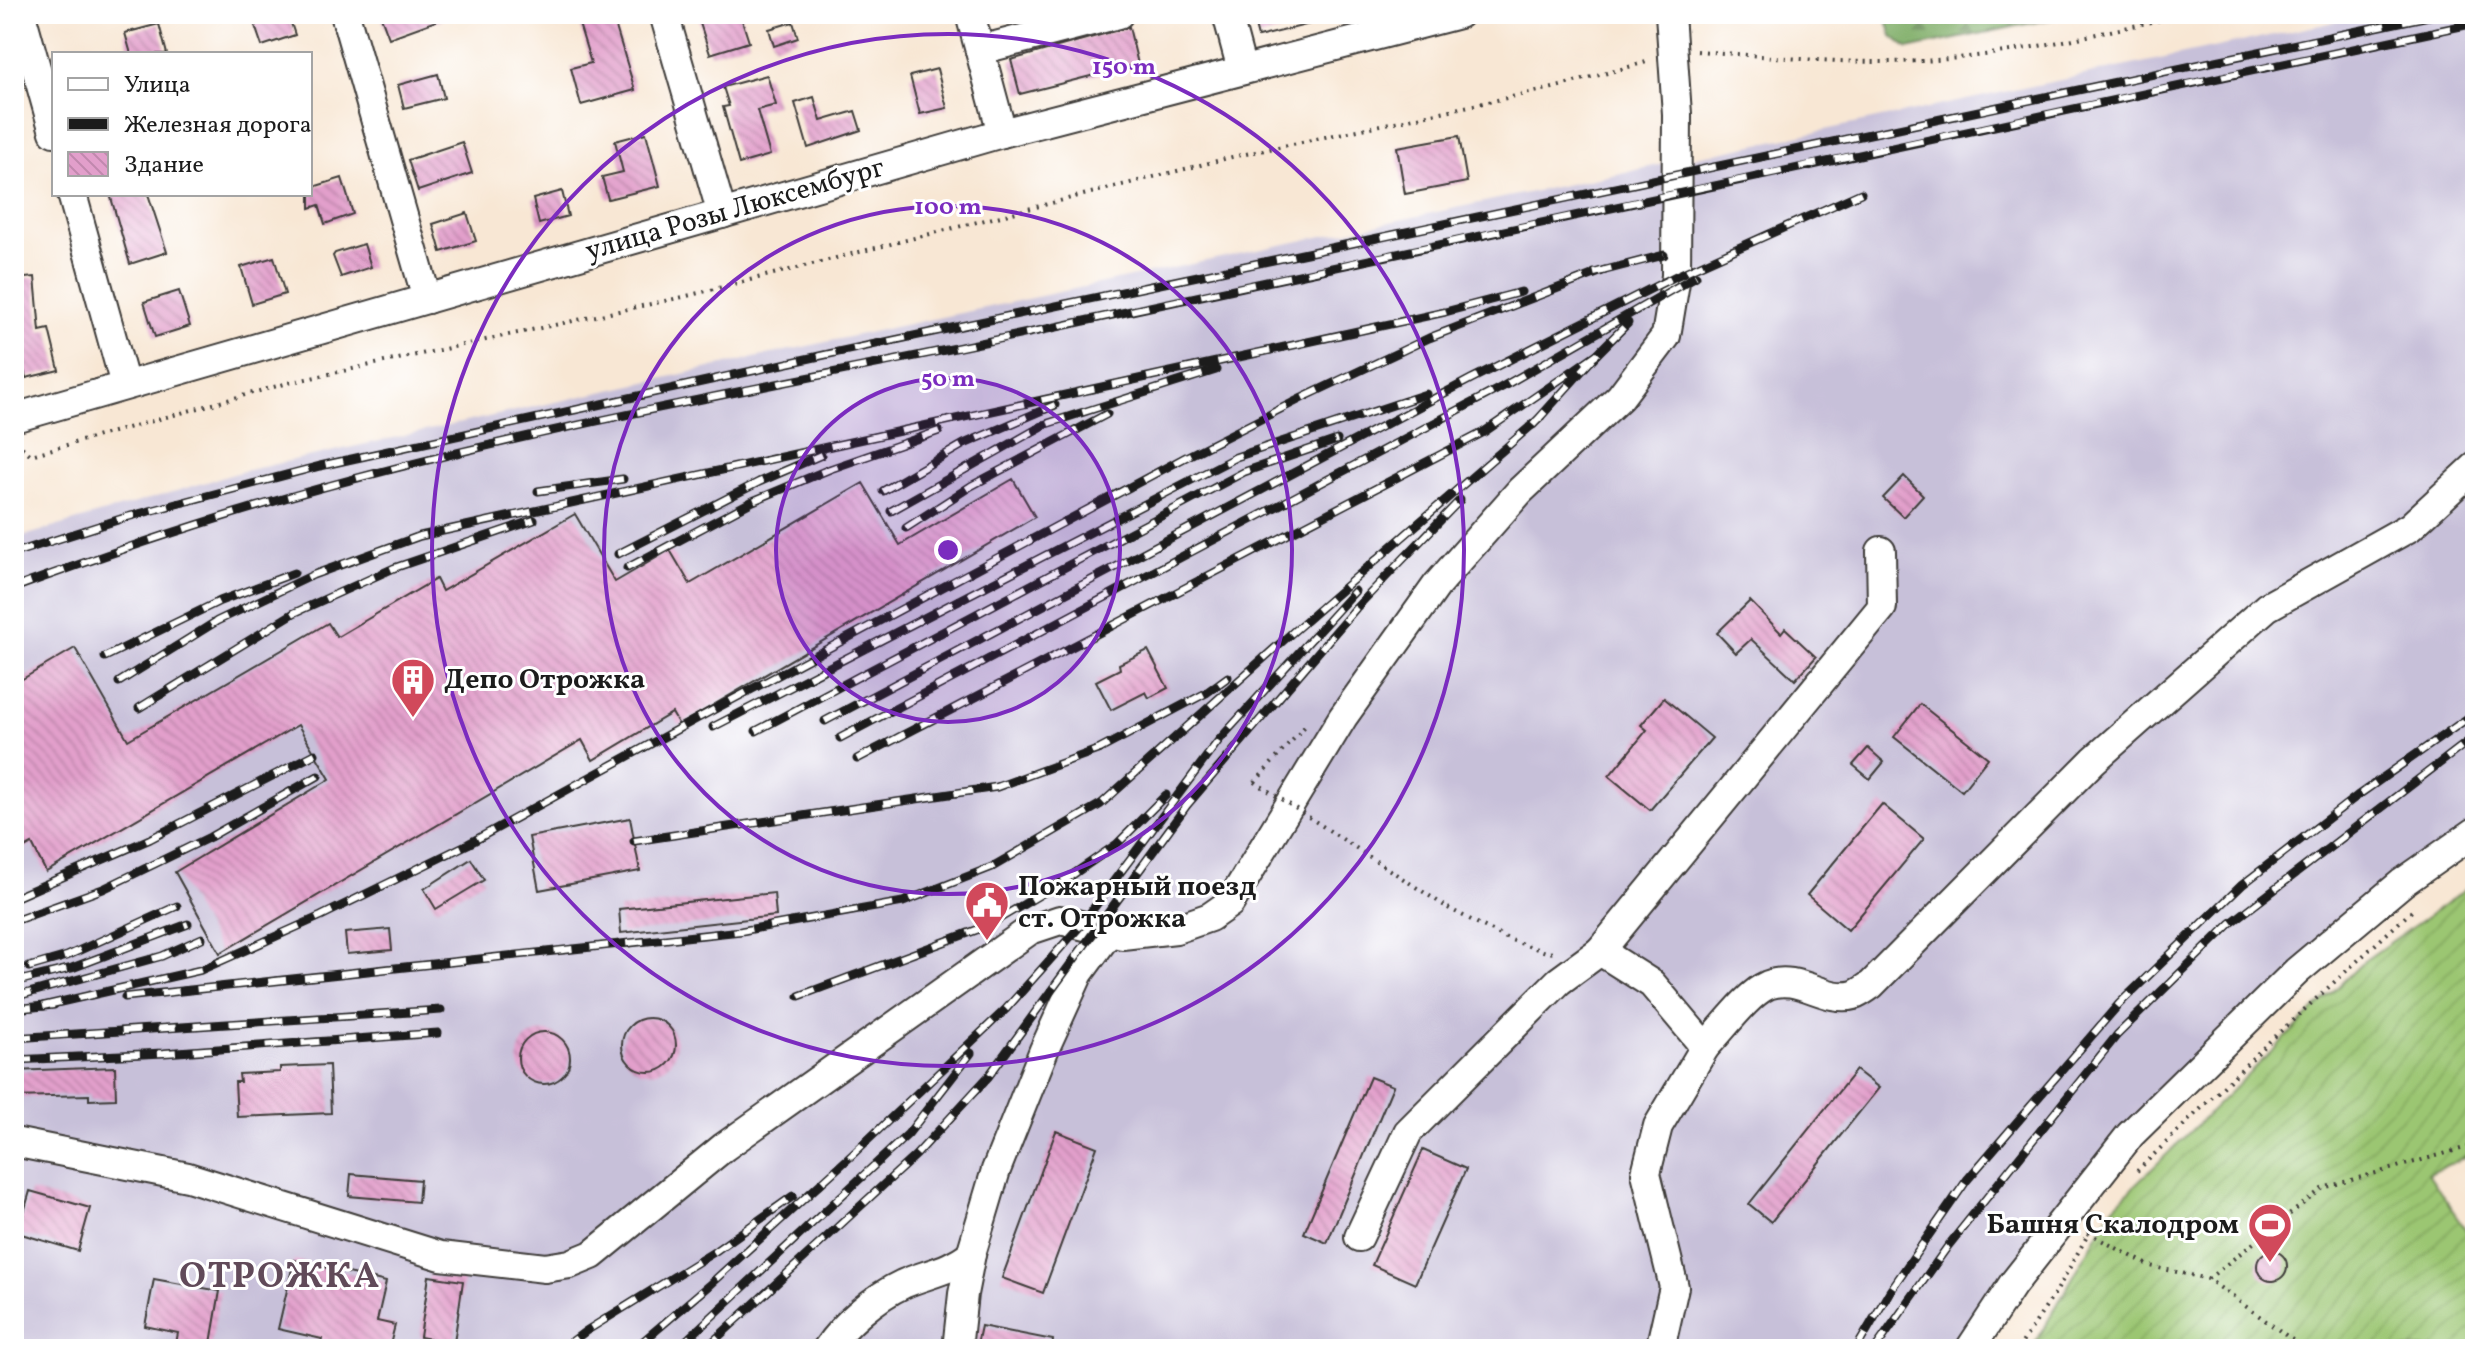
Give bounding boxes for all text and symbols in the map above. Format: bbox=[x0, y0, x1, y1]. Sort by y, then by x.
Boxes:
text: 150 m bbox=[1092, 51, 1156, 85]
legend bbox=[52, 52, 312, 196]
text: Улица bbox=[124, 69, 191, 103]
text: Железная дорога bbox=[124, 109, 312, 143]
text: Здание bbox=[124, 149, 204, 183]
street label: улица Розы Люксембург bbox=[581, 149, 889, 271]
text: 100 m bbox=[914, 191, 982, 225]
text: 50 m bbox=[921, 363, 975, 397]
centre of rings bbox=[934, 536, 962, 564]
building icon: Депо Отрожка bbox=[389, 656, 437, 719]
place label: Депо Отрожка bbox=[444, 661, 645, 700]
place label: Пожарный поезд ст. Отрожка bbox=[1018, 868, 1256, 939]
public building icon: Пожарный поезд ст. Отрожка bbox=[963, 879, 1011, 942]
sports icon: Башня Скалодром bbox=[2246, 1201, 2294, 1264]
place label: Башня Скалодром bbox=[1986, 1206, 2239, 1245]
district label: ОТРОЖКА bbox=[179, 1253, 381, 1303]

